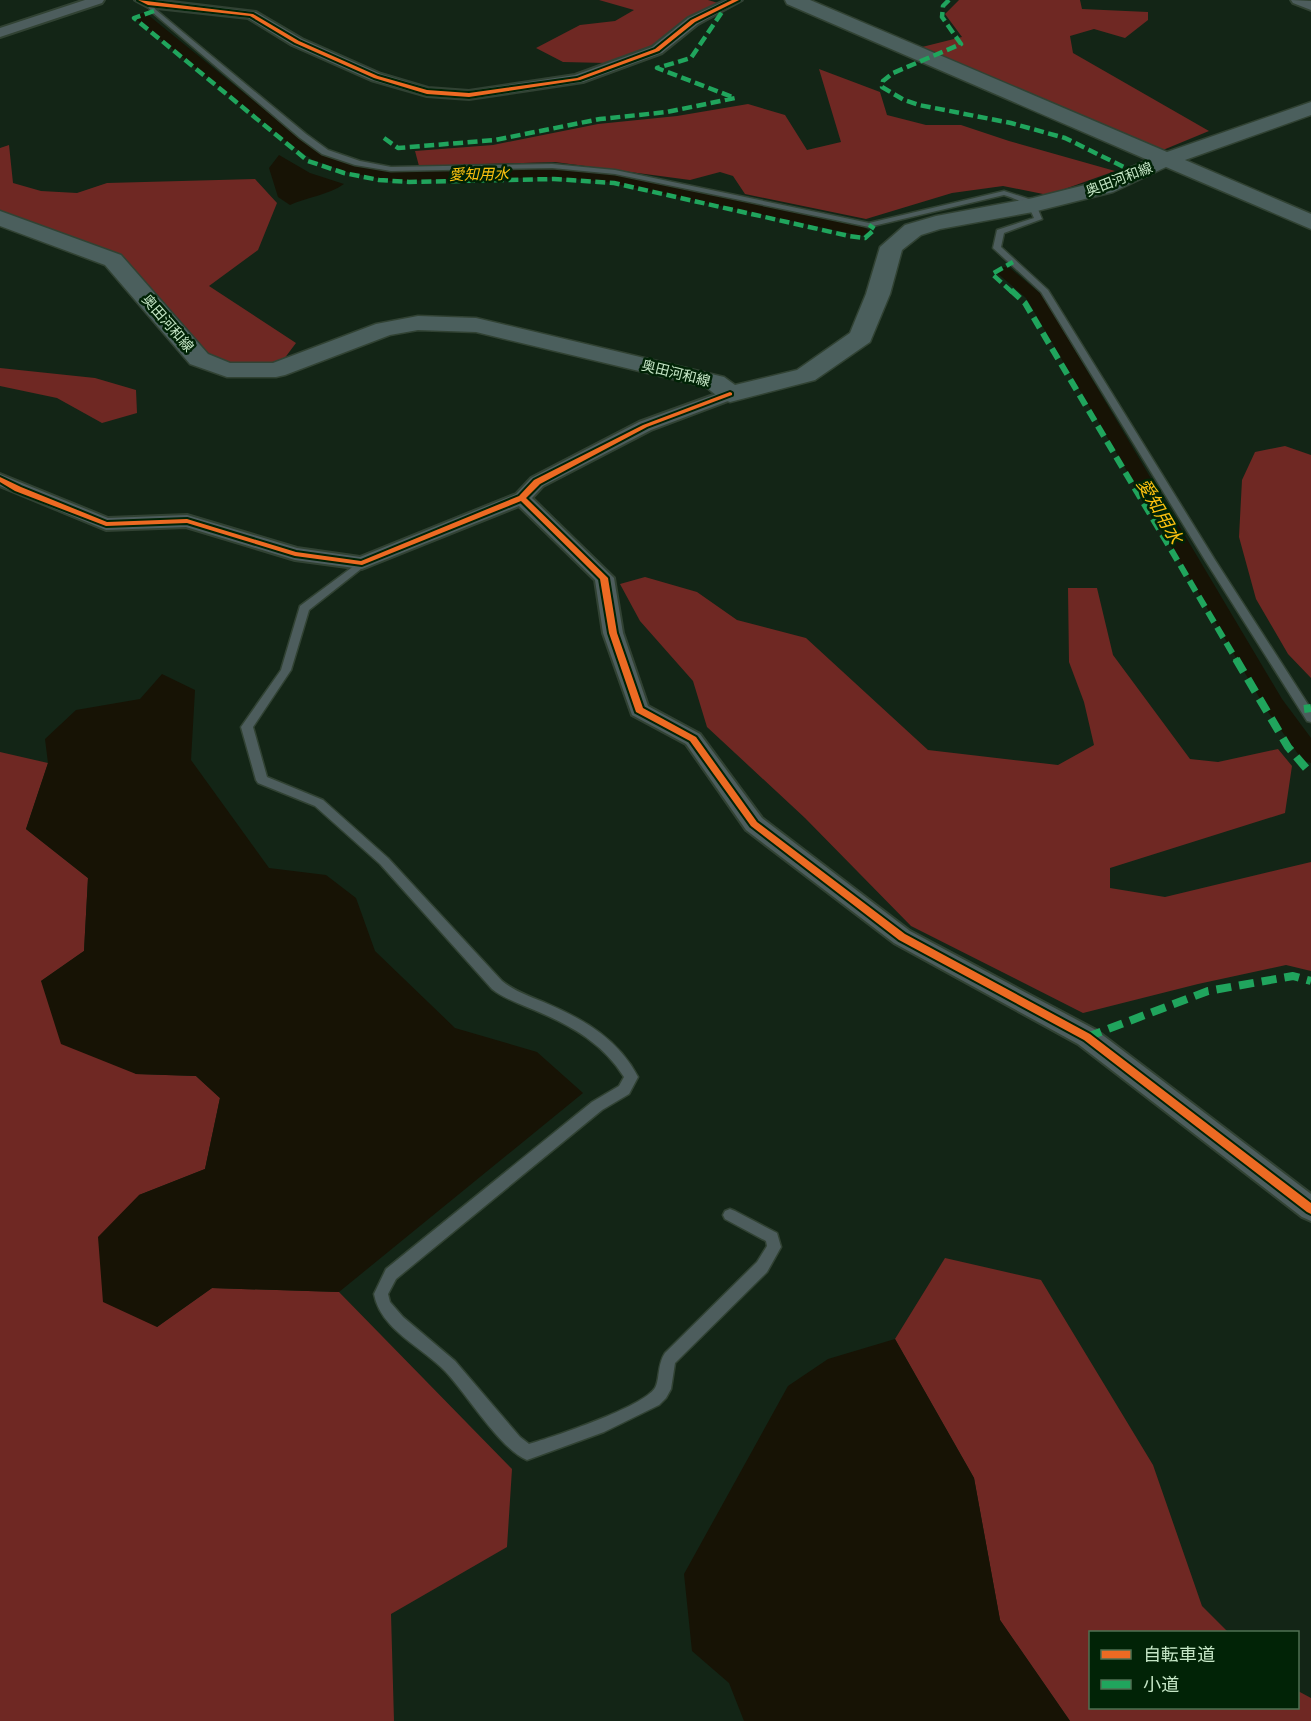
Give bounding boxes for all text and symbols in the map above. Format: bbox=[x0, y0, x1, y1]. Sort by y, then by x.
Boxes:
street label: 奥田河和線 bbox=[1083, 157, 1155, 201]
water label: 愛知用水 bbox=[449, 163, 511, 185]
street label: 奥田河和線 bbox=[137, 290, 199, 356]
street label: 奥田河和線 bbox=[640, 355, 712, 391]
water label: 愛知用水 bbox=[1131, 474, 1190, 550]
legend bbox=[1089, 1631, 1299, 1709]
text: 自転車道 bbox=[1143, 1642, 1215, 1667]
text: 小道 bbox=[1143, 1672, 1179, 1697]

